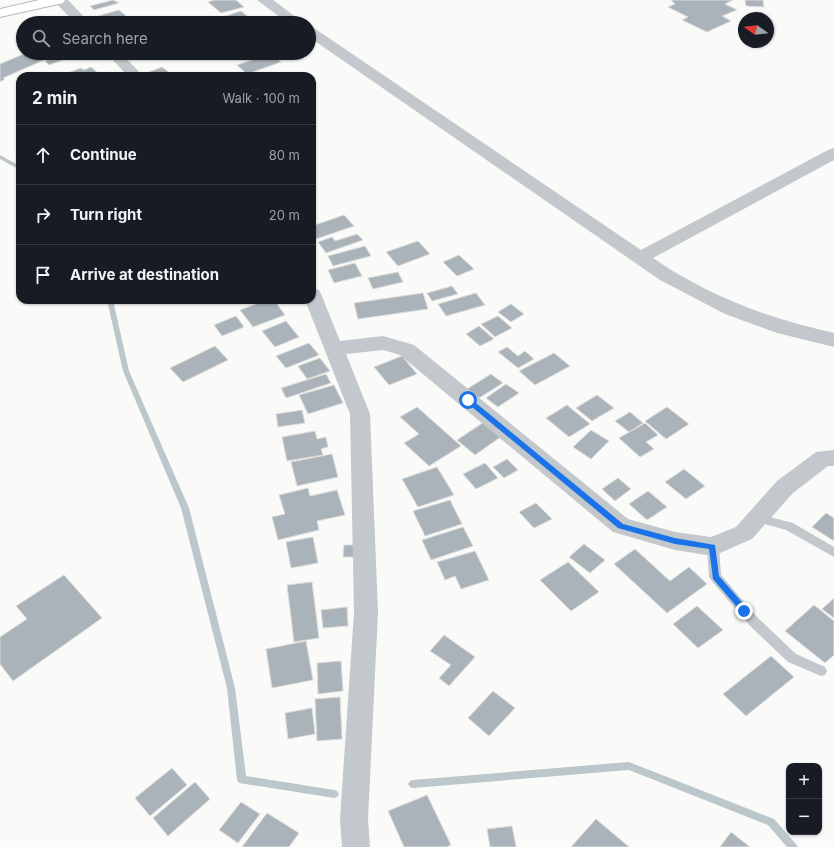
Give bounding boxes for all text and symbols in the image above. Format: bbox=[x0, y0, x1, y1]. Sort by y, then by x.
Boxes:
north arrow bbox=[738, 12, 774, 48]
search box bbox=[16, 16, 316, 60]
icon: search bbox=[30, 27, 52, 49]
text: Search here bbox=[62, 29, 148, 48]
text: 2 min bbox=[32, 88, 77, 108]
text: Walk · 100 m bbox=[222, 90, 300, 106]
icon: ahead bbox=[32, 144, 54, 166]
text: Continue bbox=[70, 145, 137, 164]
text: 80 m bbox=[269, 147, 300, 163]
icon: right bbox=[32, 204, 54, 226]
text: Turn right bbox=[70, 205, 142, 224]
text: 20 m bbox=[269, 207, 300, 223]
icon: arrive bbox=[32, 264, 54, 286]
text: Arrive at destination bbox=[70, 265, 219, 284]
route start bbox=[459, 391, 477, 409]
route end bbox=[735, 602, 753, 620]
map controls bbox=[786, 763, 822, 835]
button: + bbox=[786, 763, 822, 799]
button: − bbox=[786, 799, 822, 835]

